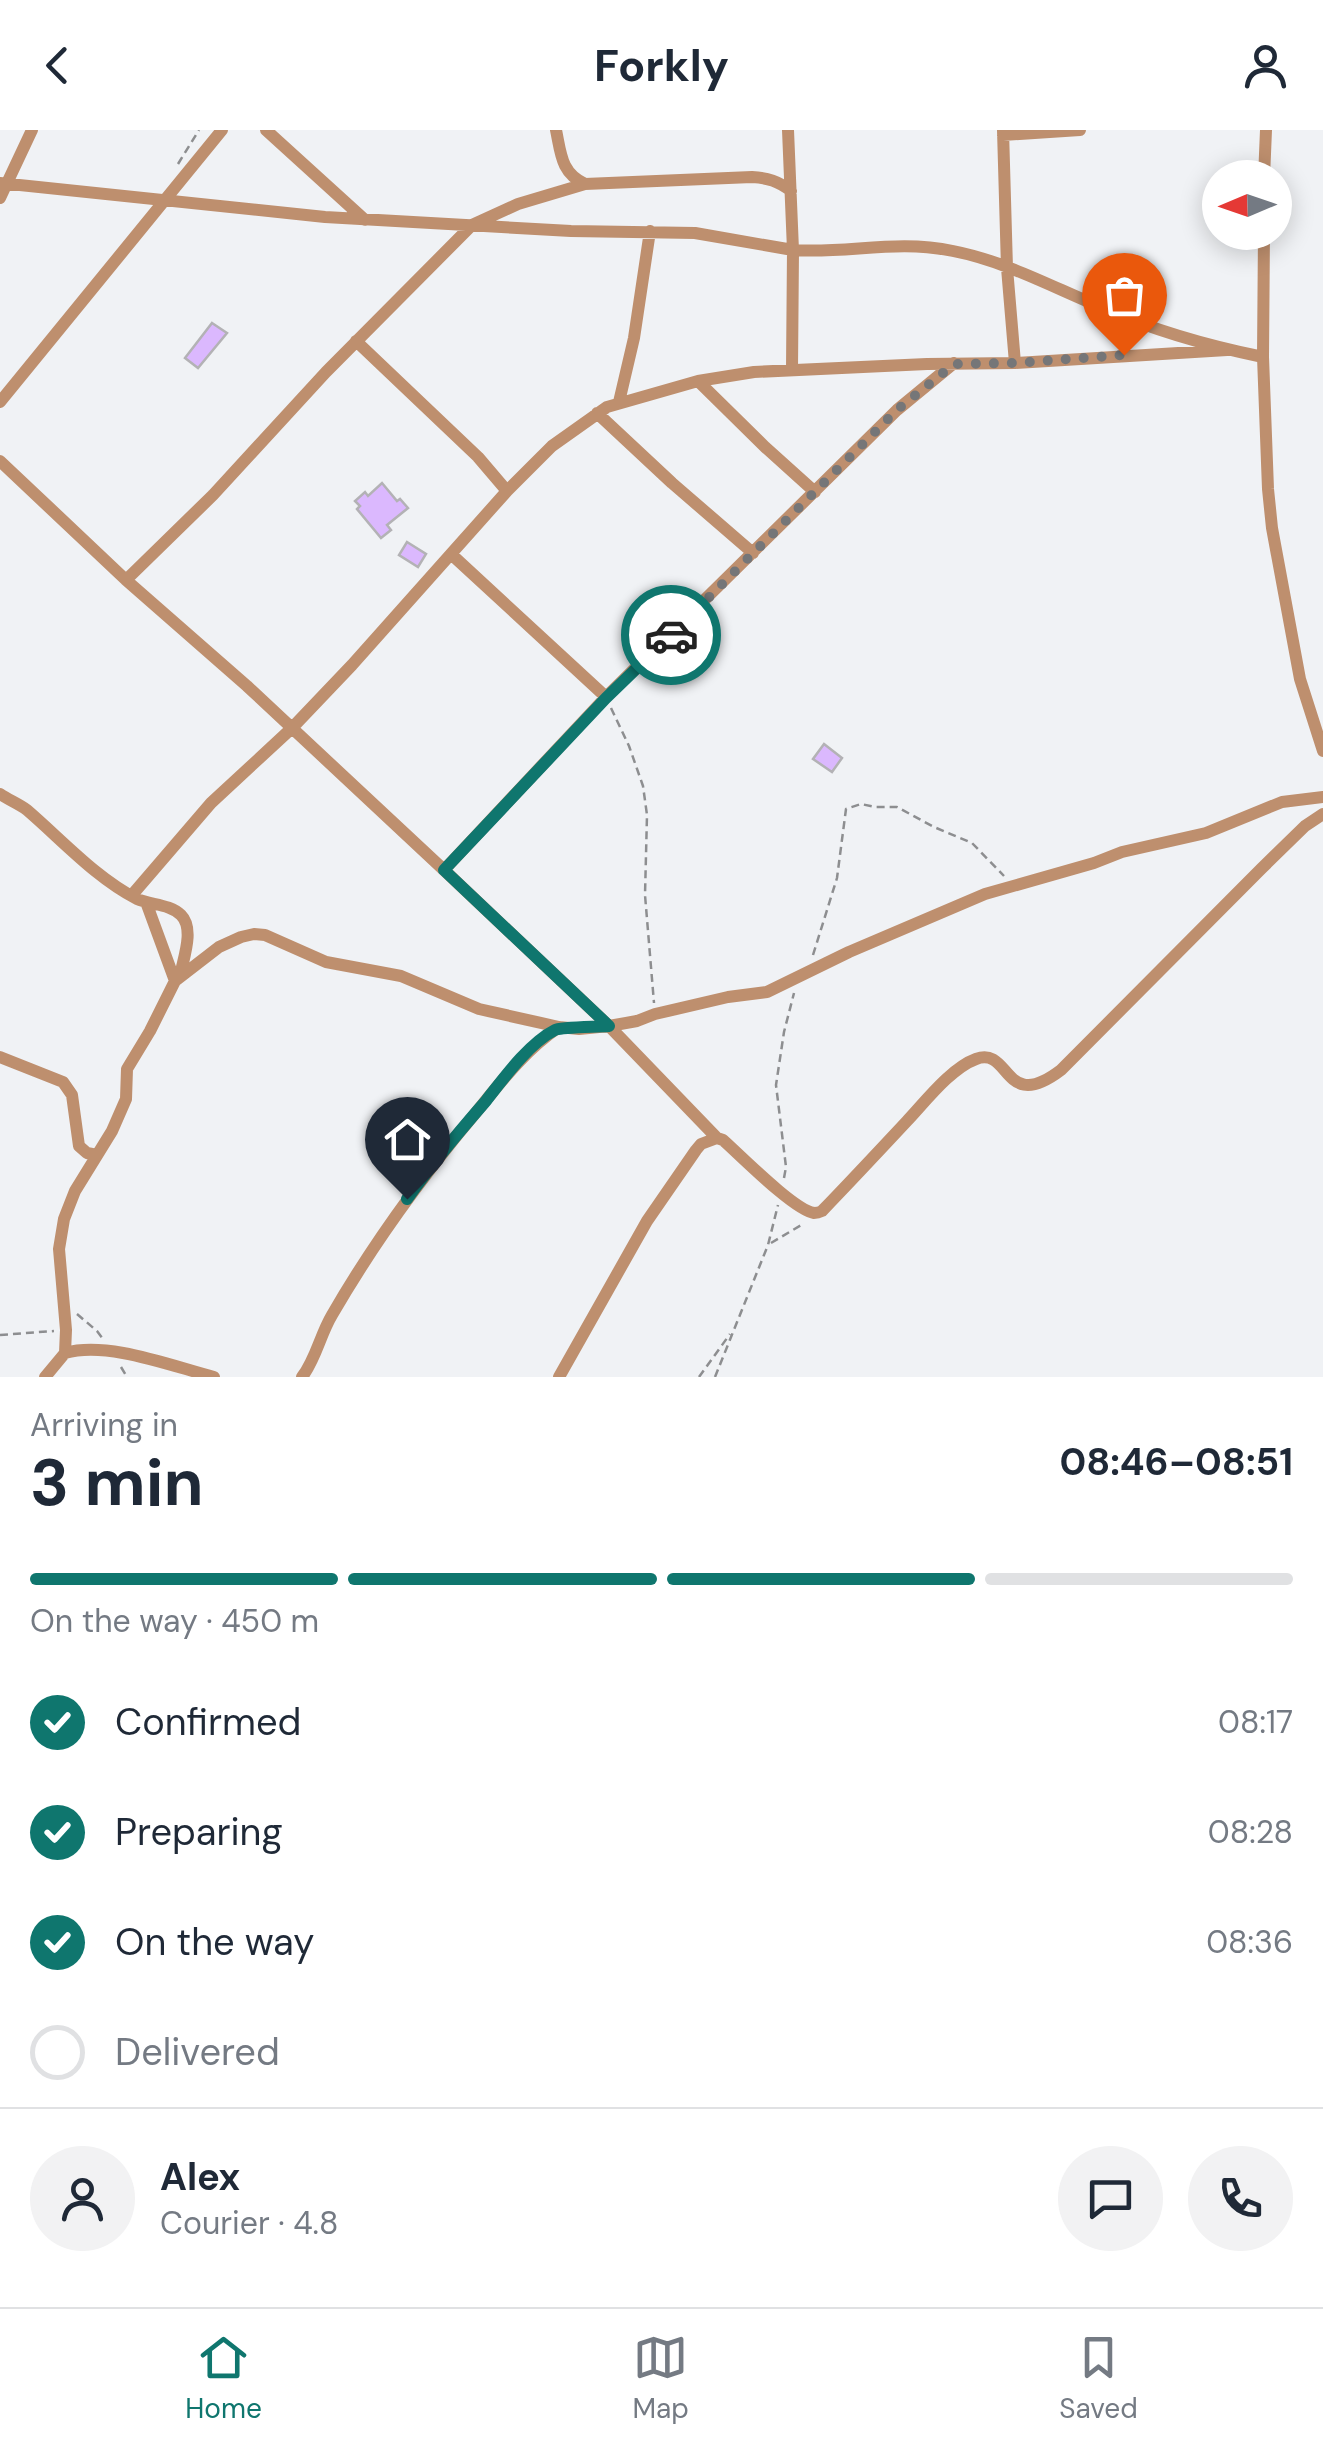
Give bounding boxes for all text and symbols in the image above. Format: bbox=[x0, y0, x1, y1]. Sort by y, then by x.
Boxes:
text: Forkly bbox=[594, 36, 729, 95]
icon: back bbox=[30, 38, 85, 93]
icon: person bbox=[1238, 38, 1293, 93]
north arrow bbox=[1202, 160, 1292, 250]
map controls bbox=[1202, 160, 1292, 250]
pin bbox=[1082, 253, 1167, 356]
icon: bag bbox=[1097, 268, 1152, 323]
courier bbox=[621, 585, 721, 685]
icon: car bbox=[644, 608, 699, 663]
pin bbox=[365, 1097, 450, 1200]
icon: home bbox=[380, 1112, 435, 1167]
text: Arriving in bbox=[30, 1404, 178, 1446]
text: 08:46–08:51 bbox=[1059, 1437, 1293, 1487]
text: 3 min bbox=[30, 1441, 204, 1525]
text: On the way · 450 m bbox=[30, 1600, 319, 1642]
icon: check bbox=[30, 1695, 85, 1750]
text: Confirmed bbox=[115, 1697, 301, 1747]
text: 08:17 bbox=[1218, 1701, 1293, 1743]
icon: check bbox=[30, 1805, 85, 1860]
text: Preparing bbox=[115, 1807, 283, 1857]
text: 08:28 bbox=[1208, 1811, 1293, 1853]
icon: check bbox=[30, 1915, 85, 1970]
text: On the way bbox=[115, 1917, 314, 1967]
text: 08:36 bbox=[1206, 1921, 1293, 1963]
text: Delivered bbox=[115, 2027, 280, 2077]
button: person bbox=[30, 2146, 135, 2251]
button: chat bbox=[1058, 2146, 1163, 2251]
button: phone bbox=[1188, 2146, 1293, 2251]
text: Alex bbox=[160, 2152, 240, 2202]
text: Courier · 4.8 bbox=[160, 2202, 338, 2244]
tab: Home bbox=[185, 2330, 262, 2427]
tab: Map bbox=[632, 2330, 689, 2427]
tab: Saved bbox=[1059, 2330, 1138, 2427]

